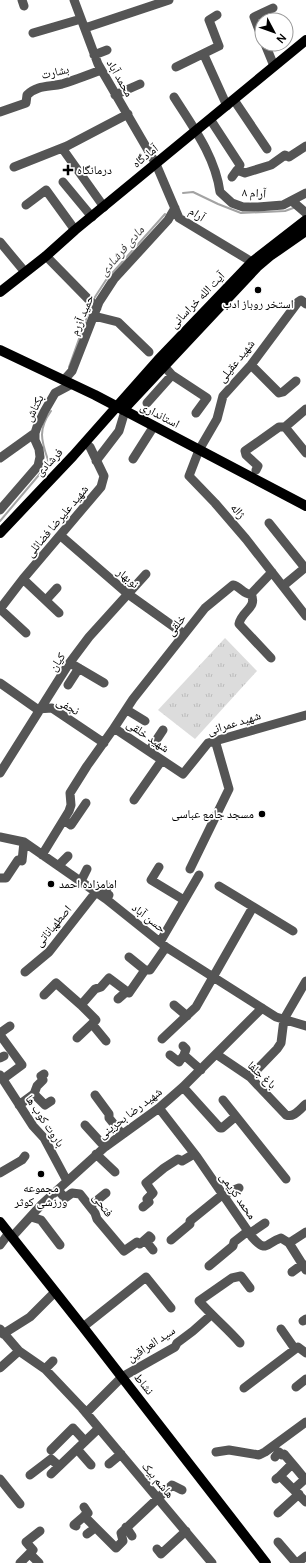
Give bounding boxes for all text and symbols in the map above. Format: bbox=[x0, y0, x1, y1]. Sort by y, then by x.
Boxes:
north arrow bbox=[254, 12, 294, 52]
text: N bbox=[274, 31, 290, 47]
street label: محمد آباد bbox=[103, 56, 138, 100]
street label: بشارت bbox=[39, 60, 71, 83]
street label: آمادگاه bbox=[128, 139, 162, 171]
place label: درمانگاه bbox=[77, 161, 112, 178]
marker: درمانگاه bbox=[62, 164, 74, 176]
street label: ۸ آرام bbox=[242, 183, 267, 202]
street label: آرام bbox=[186, 202, 209, 226]
water label: مادی فرشادی bbox=[94, 221, 148, 279]
street label: آیت الله خراسانی bbox=[165, 267, 229, 332]
marker: استخر روباز ادب bbox=[253, 285, 263, 295]
street label: حمید آزرم bbox=[65, 291, 98, 338]
place label: استخر روباز ادب bbox=[222, 295, 294, 312]
street label: شهید عقیلی bbox=[213, 335, 258, 386]
street label: بکتاش bbox=[20, 391, 48, 424]
street label: استانداری bbox=[138, 397, 183, 432]
street label: فرشادی bbox=[31, 444, 66, 480]
street label: شهید علیرضا فضائلی bbox=[21, 481, 92, 561]
street label: ژاله bbox=[227, 499, 250, 522]
street label: نوبهار bbox=[113, 563, 143, 592]
street label: خلقی bbox=[162, 610, 190, 639]
street label: کیان bbox=[44, 649, 69, 675]
street label: نجفی bbox=[54, 692, 83, 719]
street label: شهید عمرانی bbox=[205, 706, 263, 739]
street label: شهید خلقی bbox=[123, 715, 173, 756]
place label: مسجد جامع عباسی bbox=[171, 805, 254, 822]
marker: مسجد جامع عباسی bbox=[257, 809, 267, 819]
place label: امامزاده احمد bbox=[59, 875, 117, 892]
marker: امامزاده احمد bbox=[46, 879, 56, 889]
street label: حسن آباد bbox=[129, 899, 170, 937]
street label: اصطهباناتی bbox=[30, 901, 75, 950]
street label: باغ جلفا bbox=[244, 1057, 281, 1093]
street label: شهید رضا بحرینی bbox=[94, 1083, 165, 1142]
street label: باروت کوب ها bbox=[22, 1091, 69, 1150]
marker: مجموعه ورزشی کوثر bbox=[36, 1169, 46, 1179]
street label: محمد کریمی bbox=[216, 1169, 261, 1223]
place label: مجموعه ورزشی کوثر bbox=[14, 1179, 67, 1210]
street label: فتحی bbox=[89, 1189, 118, 1220]
street label: سید العراقین bbox=[123, 1321, 178, 1366]
street label: نشاط bbox=[130, 1369, 158, 1398]
street label: هاشم بیک bbox=[138, 1458, 179, 1501]

